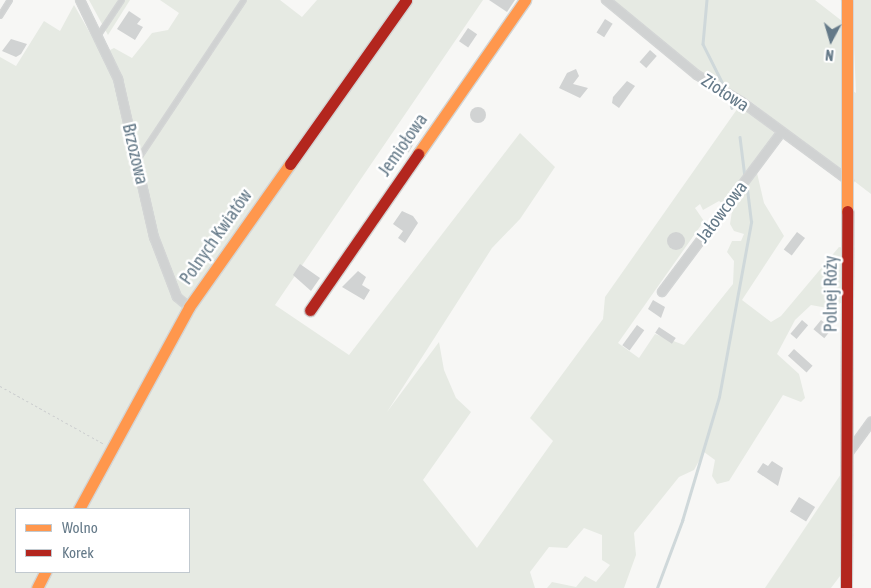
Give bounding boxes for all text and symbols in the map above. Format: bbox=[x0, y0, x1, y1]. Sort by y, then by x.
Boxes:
north arrow bbox=[806, 15, 856, 65]
text: N bbox=[824, 47, 834, 63]
street label: Ziołowa bbox=[697, 70, 753, 116]
street label: Jemiołowa bbox=[374, 110, 432, 180]
street label: Brzozowa bbox=[118, 121, 152, 187]
street label: Jałowcowa bbox=[692, 177, 752, 247]
street label: Polnych Kwiatów bbox=[175, 185, 257, 289]
street label: Polnej Róży bbox=[820, 256, 842, 332]
legend bbox=[15, 508, 190, 573]
text: Wolno bbox=[62, 519, 98, 536]
text: Korek bbox=[62, 544, 94, 561]

